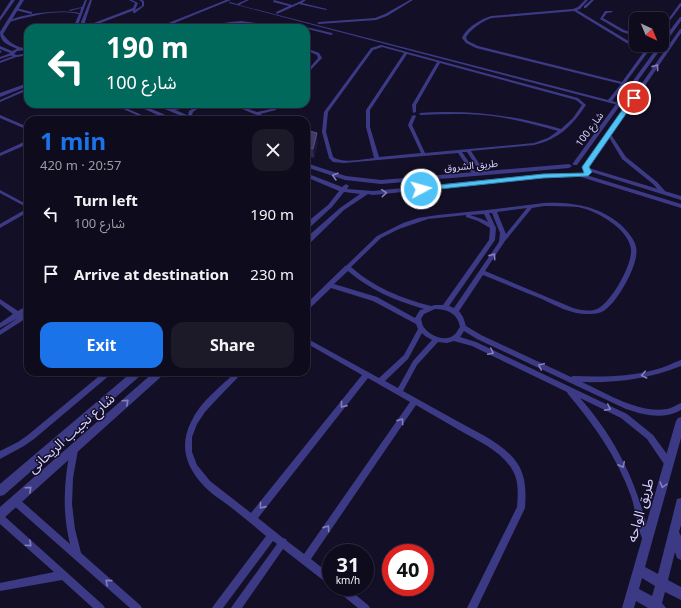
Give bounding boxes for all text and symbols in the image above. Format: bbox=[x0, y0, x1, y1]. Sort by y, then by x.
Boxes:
north arrow bbox=[629, 12, 669, 52]
map controls bbox=[629, 12, 669, 52]
text: 190 m bbox=[106, 28, 189, 66]
icon: left bbox=[40, 40, 92, 92]
one-way arrow bbox=[651, 64, 658, 71]
text: شارع 100 bbox=[106, 70, 177, 94]
pin bbox=[617, 81, 651, 115]
icon: arrive bbox=[623, 87, 645, 109]
street label: شارع 100 bbox=[572, 109, 607, 150]
text: 1 min bbox=[40, 124, 106, 157]
button: close bbox=[252, 129, 294, 171]
text: 420 m · 20:57 bbox=[40, 156, 121, 174]
street label: طريق الشروق bbox=[444, 156, 499, 174]
position arrow bbox=[400, 168, 442, 210]
one-way arrow bbox=[332, 172, 339, 181]
one-way arrow bbox=[381, 188, 387, 197]
text: Turn left bbox=[74, 190, 138, 210]
icon: left bbox=[40, 203, 62, 225]
text: 190 m bbox=[250, 204, 294, 224]
text: شارع 100 bbox=[74, 214, 125, 232]
one-way arrow bbox=[488, 253, 496, 260]
icon: arrive bbox=[40, 263, 62, 285]
text: Arrive at destination bbox=[74, 264, 229, 284]
text: 230 m bbox=[250, 264, 294, 284]
button: Exit bbox=[40, 322, 163, 368]
button: Share bbox=[171, 322, 294, 368]
one-way arrow bbox=[486, 347, 494, 355]
one-way arrow bbox=[538, 363, 546, 371]
one-way arrow bbox=[641, 371, 648, 379]
street label: شارع نجيب الريحانى bbox=[23, 388, 120, 478]
one-way arrow bbox=[121, 399, 129, 407]
one-way arrow bbox=[341, 400, 348, 407]
one-way arrow bbox=[604, 404, 611, 411]
one-way arrow bbox=[396, 418, 404, 425]
one-way arrow bbox=[617, 460, 625, 468]
street label: طريق الواحه bbox=[621, 476, 659, 544]
one-way arrow bbox=[659, 482, 668, 489]
one-way arrow bbox=[24, 486, 32, 493]
one-way arrow bbox=[260, 502, 267, 509]
one-way arrow bbox=[322, 525, 330, 532]
one-way arrow bbox=[24, 540, 32, 547]
speed limit sign: 40 bbox=[382, 544, 434, 596]
text: 31 bbox=[337, 551, 359, 578]
text: km/h bbox=[336, 573, 360, 587]
one-way arrow bbox=[105, 580, 112, 587]

